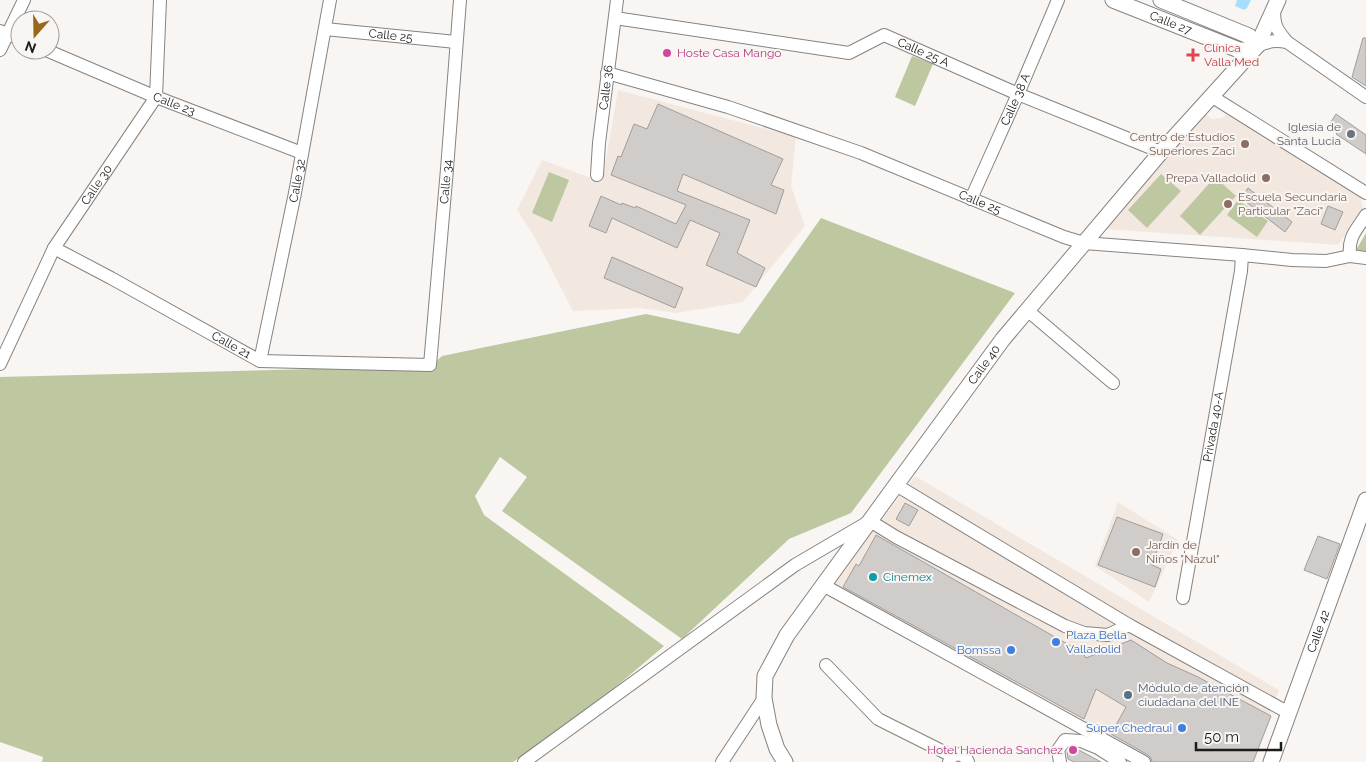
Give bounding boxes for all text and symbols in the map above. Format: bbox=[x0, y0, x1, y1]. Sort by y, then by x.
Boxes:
street label: Calle 27 bbox=[1148, 8, 1194, 38]
north arrow bbox=[10, 10, 60, 60]
street label: Calle 25 bbox=[368, 26, 414, 45]
street label: Calle 25 A bbox=[895, 35, 951, 70]
text: N bbox=[23, 38, 38, 57]
place label: Clínica Valla Med bbox=[1204, 41, 1259, 69]
place label: Hoste Casa Mango bbox=[677, 46, 781, 60]
marker: Hoste Casa Mango bbox=[661, 47, 673, 59]
marker: Clínica Valla Med bbox=[1186, 48, 1200, 62]
street label: Calle 36 bbox=[596, 64, 616, 111]
street label: Calle 38 A bbox=[998, 71, 1033, 128]
street label: Calle 23 bbox=[151, 90, 197, 118]
place label: Iglesia de Santa Lucia bbox=[1277, 120, 1341, 148]
marker: Iglesia de Santa Lucia bbox=[1345, 128, 1357, 140]
place label: Centro de Estudios Superiores Zaci bbox=[1130, 130, 1235, 158]
marker: Centro de Estudios Superiores Zaci bbox=[1239, 138, 1251, 150]
street label: Calle 32 bbox=[286, 158, 308, 204]
street label: Calle 34 bbox=[437, 159, 455, 204]
street label: Calle 30 bbox=[78, 162, 115, 208]
place label: Prepa Valladolid bbox=[1166, 171, 1256, 185]
marker: Prepa Valladolid bbox=[1260, 172, 1272, 184]
street label: Calle 25 bbox=[957, 187, 1003, 217]
place label: Escuela Secundaria Particular "Zací" bbox=[1238, 190, 1347, 218]
marker: Escuela Secundaria Particular "Zací" bbox=[1222, 198, 1234, 210]
street label: Calle 21 bbox=[209, 328, 253, 361]
street label: Calle 40 bbox=[965, 342, 1003, 387]
street label: Privada 40-A bbox=[1200, 390, 1227, 463]
place label: Jardín de Niños "Nazul" bbox=[1146, 538, 1220, 566]
marker: Jardín de Niños "Nazul" bbox=[1130, 546, 1142, 558]
place label: Cinemex bbox=[883, 570, 932, 584]
marker: Cinemex bbox=[867, 571, 879, 583]
street label: Calle 42 bbox=[1304, 608, 1333, 655]
place label: Plaza Bella Valladolid bbox=[1066, 628, 1127, 656]
marker: Plaza Bella Valladolid bbox=[1050, 636, 1062, 648]
place label: Bomssa bbox=[957, 643, 1001, 657]
marker: Bomssa bbox=[1005, 644, 1017, 656]
place label: Módulo de atención ciudadana del INE bbox=[1138, 681, 1249, 709]
marker: Módulo de atención ciudadana del INE bbox=[1122, 689, 1134, 701]
scale bar bbox=[1196, 720, 1281, 752]
place label: Súper Chedraui bbox=[1086, 721, 1172, 735]
marker: Súper Chedraui bbox=[1176, 722, 1188, 734]
text: 50 m bbox=[1204, 728, 1239, 746]
place label: Hotel Hacienda Sanchez bbox=[927, 743, 1063, 757]
marker: Hotel Hacienda Sanchez bbox=[1067, 744, 1079, 756]

